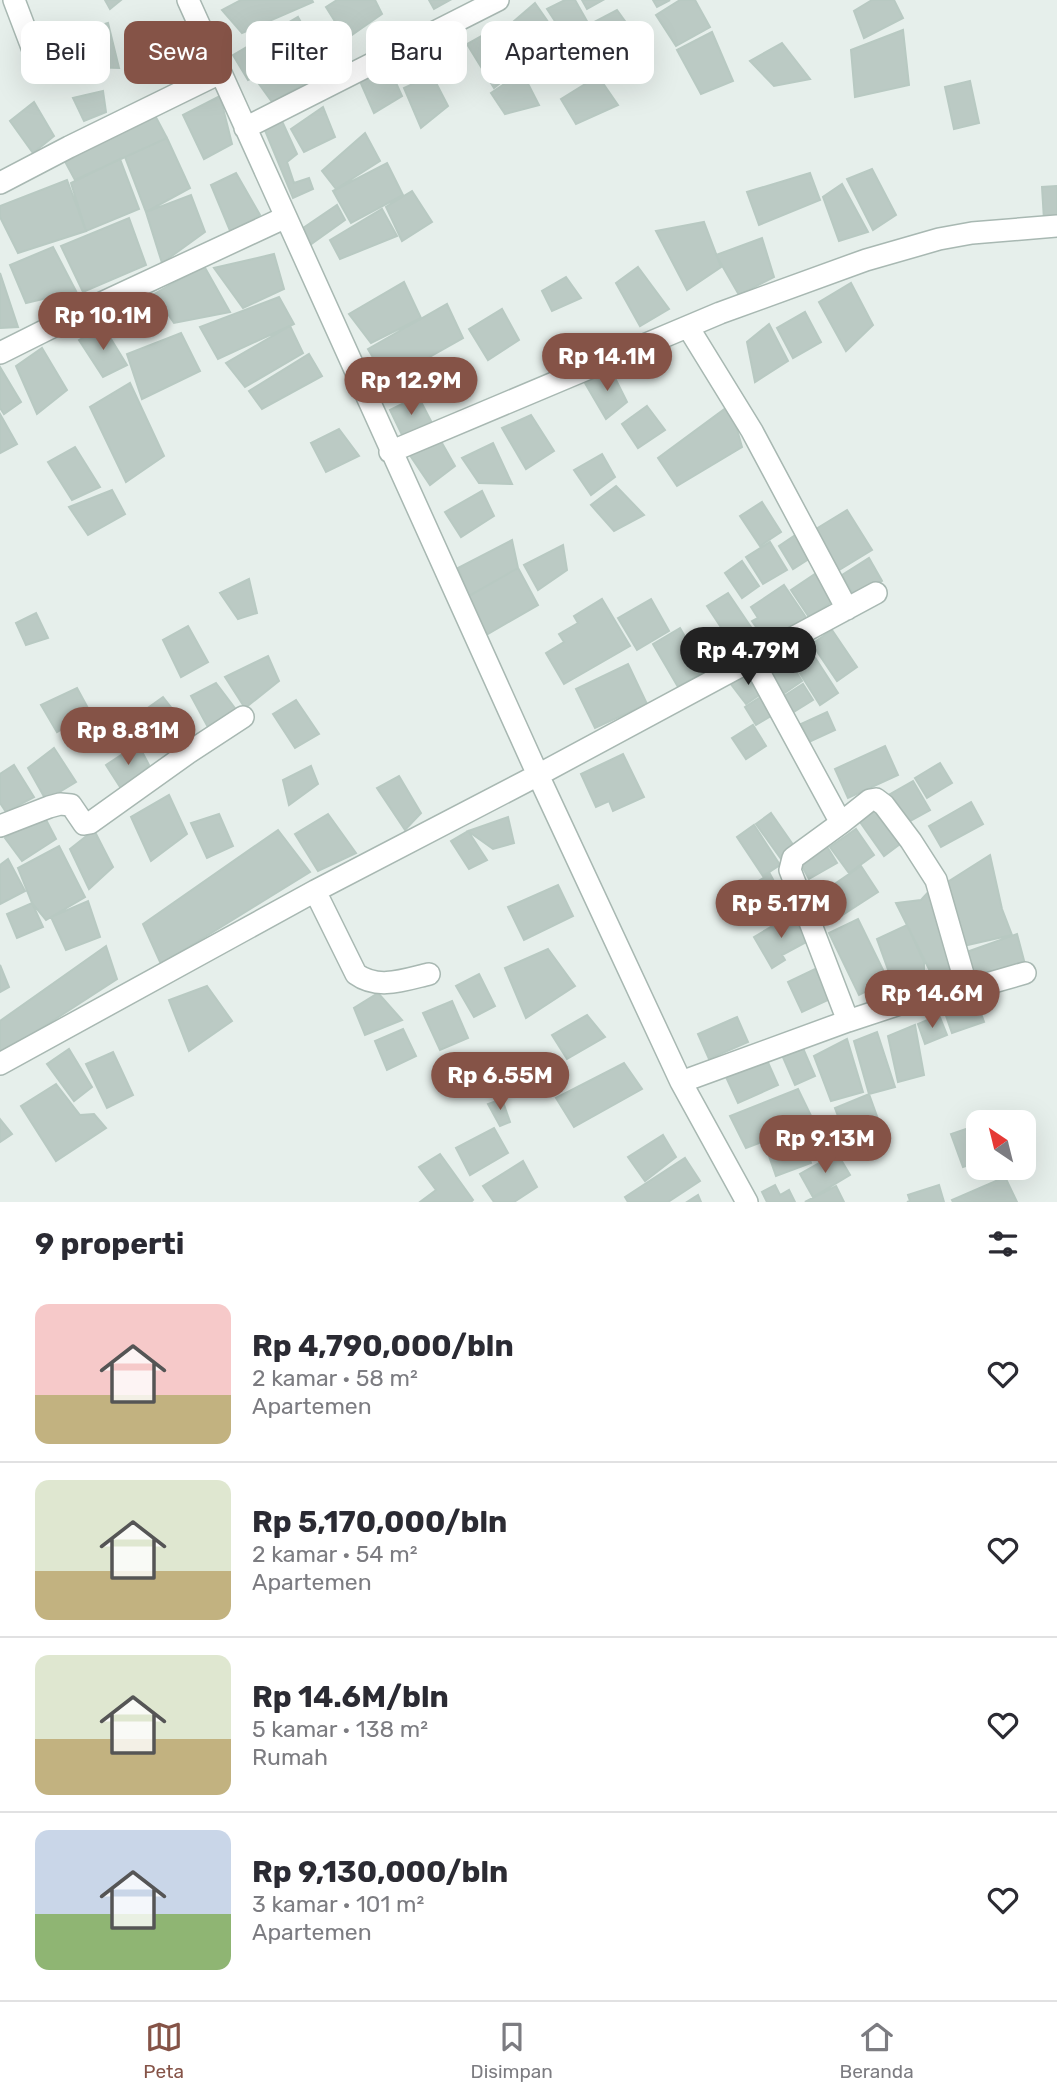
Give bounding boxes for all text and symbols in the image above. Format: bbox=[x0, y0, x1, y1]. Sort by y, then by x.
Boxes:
chip: Beli bbox=[21, 21, 110, 84]
chip: Sewa bbox=[124, 21, 232, 84]
chip: Filter bbox=[246, 21, 352, 84]
chip: Baru bbox=[366, 21, 467, 84]
chip: Apartemen bbox=[481, 21, 654, 84]
pin: Rp 10.1M bbox=[31, 292, 175, 352]
text: Rp 10.1M bbox=[54, 301, 152, 329]
pin: Rp 14.1M bbox=[535, 334, 679, 393]
text: Rp 14.1M bbox=[558, 342, 656, 370]
pin: Rp 12.9M bbox=[339, 358, 483, 417]
text: Rp 12.9M bbox=[360, 366, 462, 394]
pin: Rp 4.79M bbox=[676, 628, 820, 687]
text: Rp 4.79M bbox=[696, 636, 800, 664]
pin: Rp 8.81M bbox=[56, 708, 200, 767]
text: Rp 8.81M bbox=[76, 716, 180, 744]
pin: Rp 5.17M bbox=[709, 880, 853, 940]
text: Rp 5.17M bbox=[732, 889, 830, 917]
pin: Rp 14.6M bbox=[860, 970, 1004, 1030]
text: Rp 14.6M bbox=[881, 979, 983, 1007]
pin: Rp 6.55M bbox=[428, 1052, 572, 1112]
text: Rp 6.55M bbox=[447, 1061, 553, 1089]
north arrow bbox=[966, 1110, 1036, 1180]
map controls bbox=[966, 1110, 1036, 1180]
pin: Rp 9.13M bbox=[753, 1116, 897, 1175]
text: Rp 9.13M bbox=[775, 1124, 875, 1152]
icon: filters bbox=[984, 1225, 1022, 1263]
text: 9 properti bbox=[35, 1226, 184, 1262]
text: Rp 4,790,000/bln bbox=[252, 1328, 514, 1364]
icon: home bbox=[91, 1332, 175, 1416]
icon: heart bbox=[984, 1355, 1022, 1393]
text: 2 kamar · 58 m² bbox=[252, 1364, 418, 1392]
text: Apartemen bbox=[252, 1392, 372, 1420]
text: Rp 5,170,000/bln bbox=[252, 1504, 507, 1540]
icon: home bbox=[91, 1508, 175, 1592]
icon: heart bbox=[984, 1531, 1022, 1569]
text: 2 kamar · 54 m² bbox=[252, 1540, 418, 1568]
text: Apartemen bbox=[252, 1568, 372, 1596]
text: Rp 14.6M/bln bbox=[252, 1679, 449, 1715]
icon: home bbox=[91, 1683, 175, 1767]
icon: heart bbox=[984, 1706, 1022, 1744]
text: 5 kamar · 138 m² bbox=[252, 1715, 428, 1743]
text: Rumah bbox=[252, 1743, 328, 1771]
text: Rp 9,130,000/bln bbox=[252, 1854, 508, 1890]
icon: home bbox=[91, 1858, 175, 1942]
icon: heart bbox=[984, 1881, 1022, 1919]
text: 3 kamar · 101 m² bbox=[252, 1890, 424, 1918]
text: Apartemen bbox=[252, 1918, 372, 1946]
tab: Peta bbox=[143, 2018, 184, 2083]
tab: Disimpan bbox=[471, 2018, 553, 2083]
tab: Beranda bbox=[839, 2018, 914, 2083]

